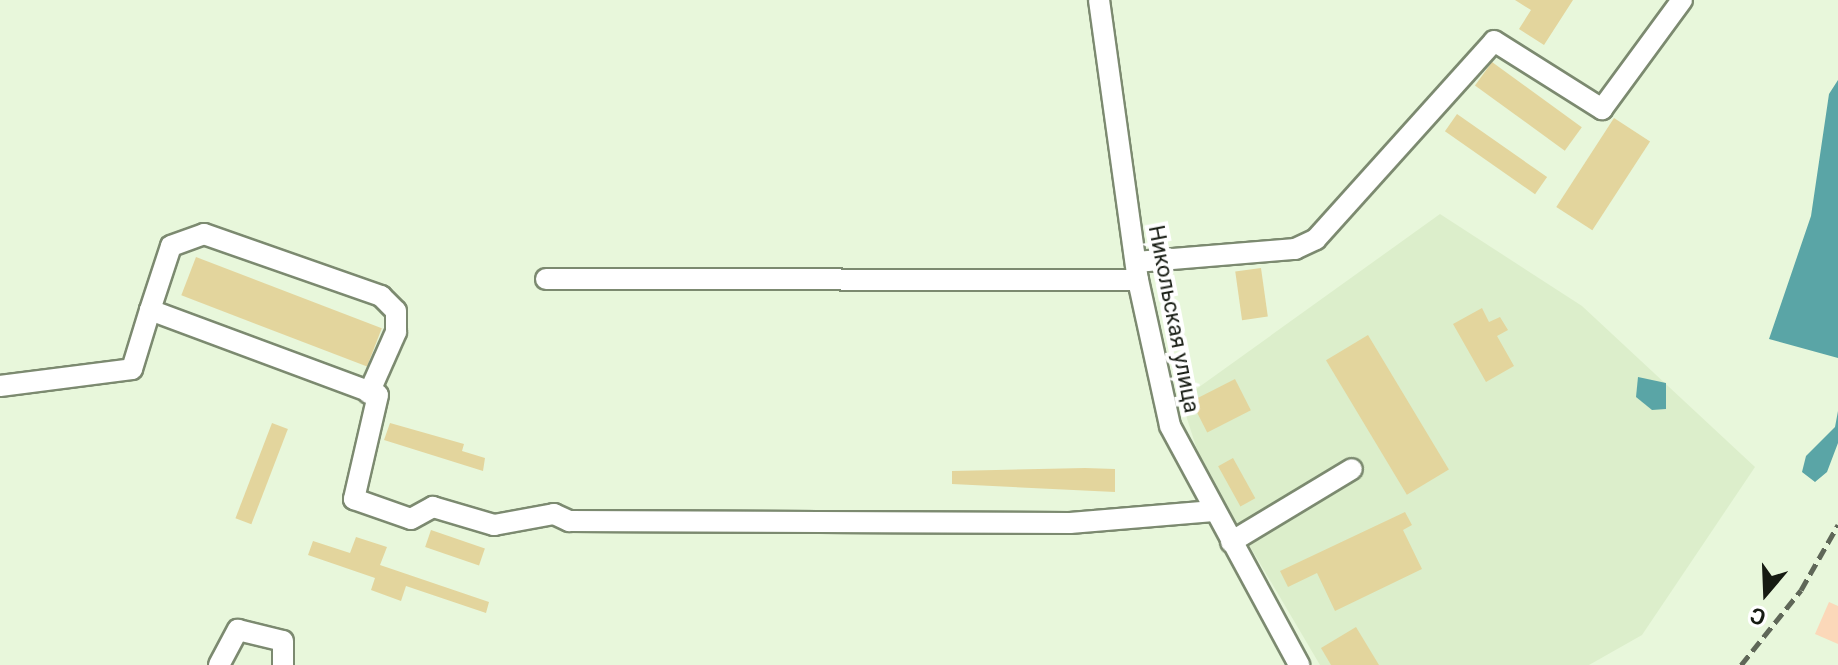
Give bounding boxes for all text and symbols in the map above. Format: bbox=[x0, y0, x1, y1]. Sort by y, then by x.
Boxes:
street label: Никольская улица bbox=[1143, 223, 1205, 415]
north arrow bbox=[1726, 553, 1806, 633]
text: С bbox=[1747, 602, 1769, 630]

